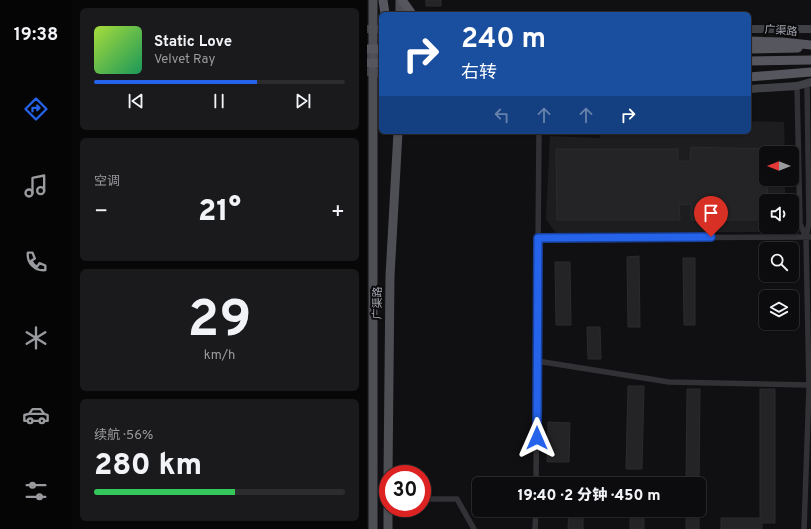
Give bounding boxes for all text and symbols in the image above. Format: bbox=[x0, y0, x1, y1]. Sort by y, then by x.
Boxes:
text: 240 m bbox=[461, 22, 546, 58]
street label: 广渠路 bbox=[764, 23, 798, 39]
text: 19:38 bbox=[14, 24, 58, 47]
icon: right bbox=[395, 28, 447, 80]
text: Static Love bbox=[154, 33, 232, 52]
text: Velvet Ray bbox=[154, 52, 215, 68]
text: 右转 bbox=[461, 62, 497, 85]
icon: previous bbox=[125, 90, 147, 112]
icon: pause bbox=[208, 90, 230, 112]
icon: next bbox=[292, 90, 314, 112]
icon: directions bbox=[22, 95, 50, 123]
icon: left bbox=[491, 104, 513, 126]
icon: ahead bbox=[533, 104, 555, 126]
icon: ahead bbox=[575, 104, 597, 126]
icon: right bbox=[617, 104, 639, 126]
north arrow bbox=[759, 146, 799, 186]
map controls bbox=[759, 146, 799, 330]
icon: music bbox=[22, 172, 50, 200]
text: 空调 bbox=[94, 174, 120, 190]
text: 21° bbox=[198, 194, 241, 231]
button: sound bbox=[759, 194, 799, 234]
pin bbox=[694, 196, 728, 237]
text: − bbox=[94, 199, 108, 226]
text: + bbox=[331, 199, 345, 226]
icon: arrive bbox=[700, 202, 722, 224]
button: search bbox=[759, 242, 799, 282]
icon: phone bbox=[22, 248, 50, 276]
street label: 广渠路 bbox=[371, 286, 385, 320]
text: 29 bbox=[188, 289, 251, 355]
button: layers bbox=[759, 290, 799, 330]
icon: climate bbox=[22, 324, 50, 352]
text: km/h bbox=[204, 348, 235, 364]
icon: car bbox=[22, 401, 50, 429]
position arrow bbox=[516, 417, 558, 459]
text: 续航 · 56% bbox=[94, 428, 153, 444]
text: 280 km bbox=[94, 448, 202, 485]
speed limit sign: 30 bbox=[379, 465, 431, 517]
icon: filters bbox=[22, 477, 50, 505]
text: 19:40 · 2 分钟 · 450 m bbox=[517, 487, 661, 506]

